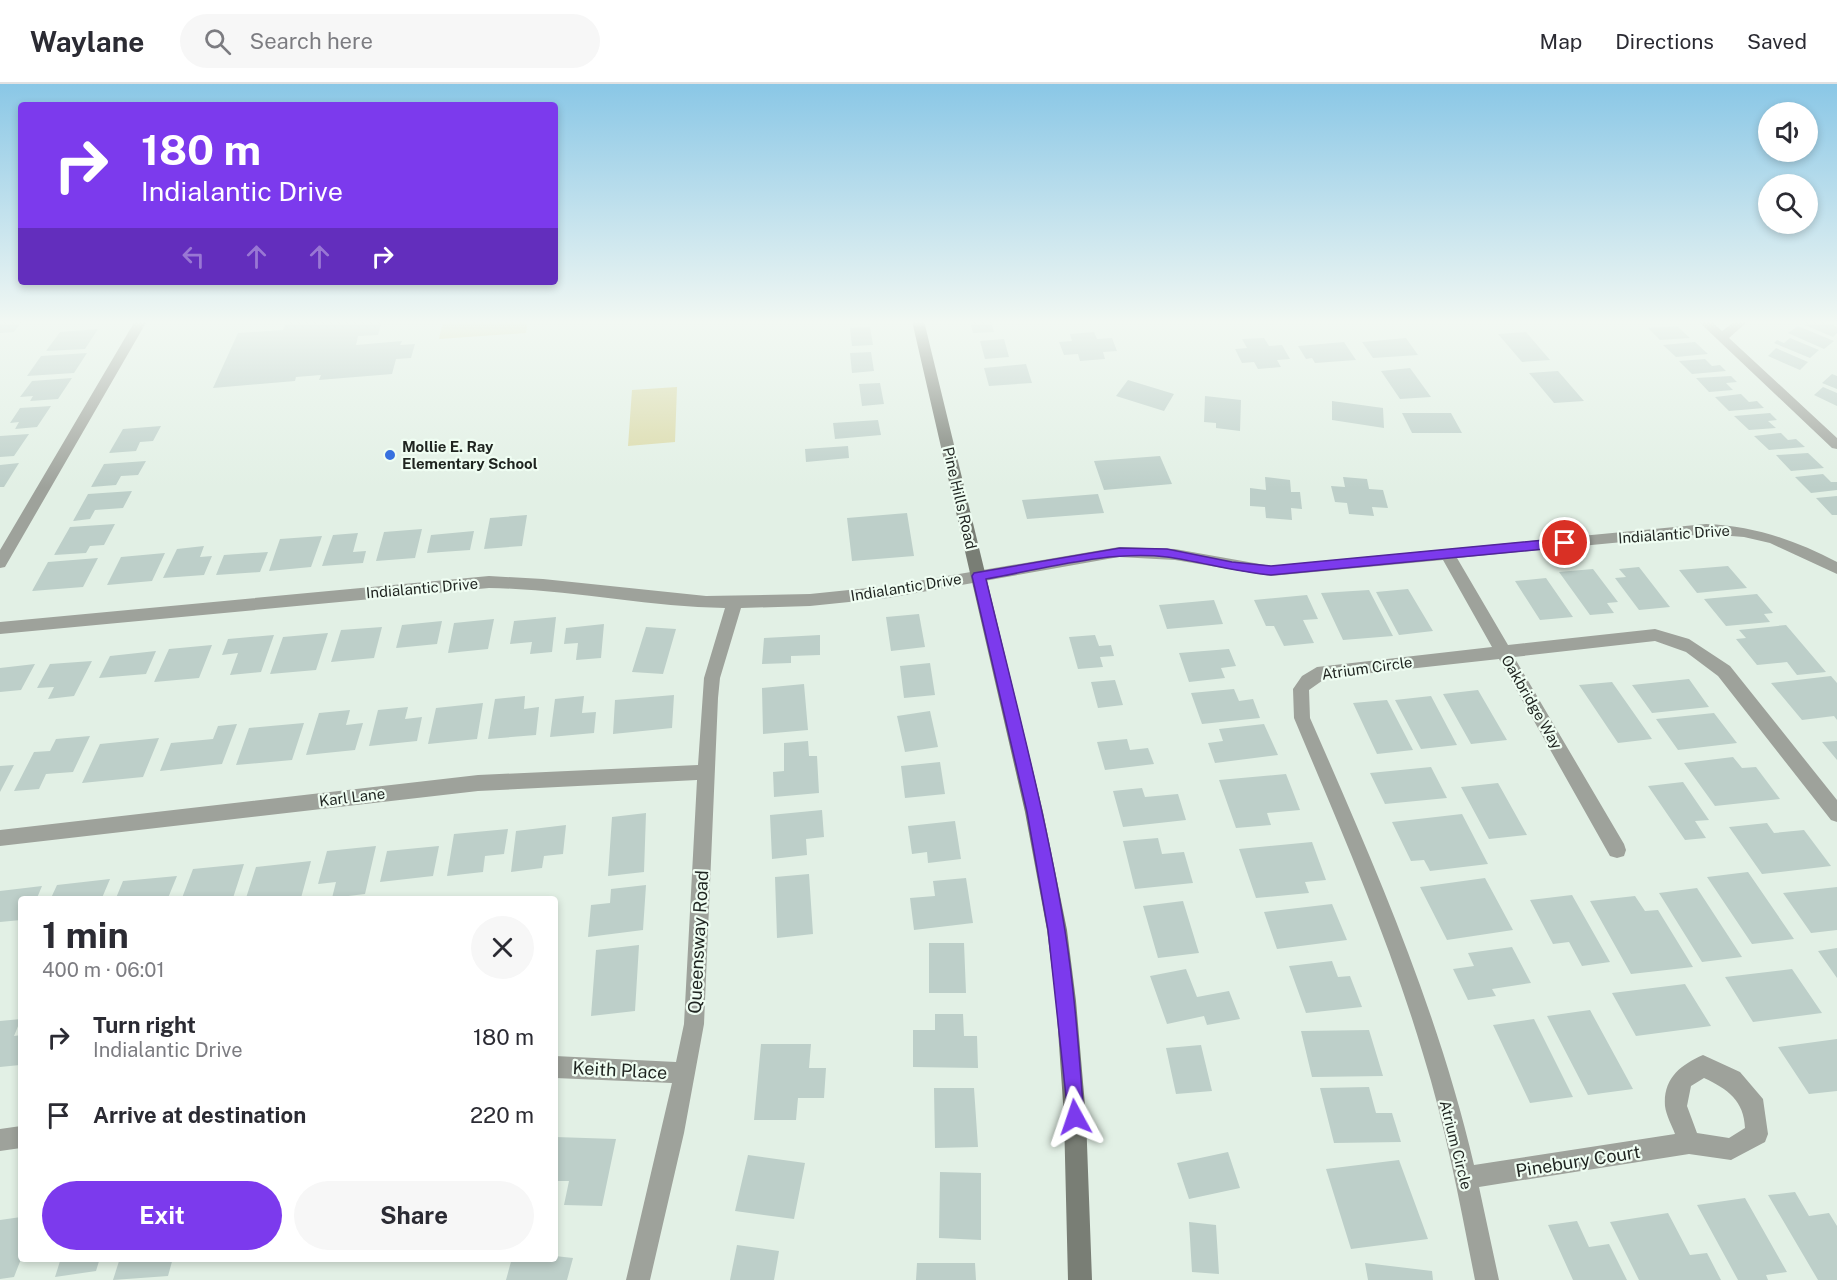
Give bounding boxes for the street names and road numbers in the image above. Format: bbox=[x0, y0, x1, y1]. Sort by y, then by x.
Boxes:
street label: Pine Hills Road bbox=[940, 445, 980, 551]
street label: Indialantic Drive bbox=[1617, 522, 1731, 546]
street label: Indialantic Drive bbox=[849, 570, 963, 604]
street label: Indialantic Drive bbox=[365, 575, 479, 601]
street label: Oakbridge Way bbox=[1498, 652, 1566, 752]
street label: Atrium Circle bbox=[1321, 653, 1413, 683]
street label: Karl Lane bbox=[318, 785, 386, 809]
street label: Queensway Road bbox=[684, 870, 712, 1014]
street label: Keith Place bbox=[572, 1057, 668, 1083]
street label: Atrium Circle bbox=[1437, 1099, 1475, 1191]
street label: Pinebury Court bbox=[1514, 1141, 1642, 1181]

